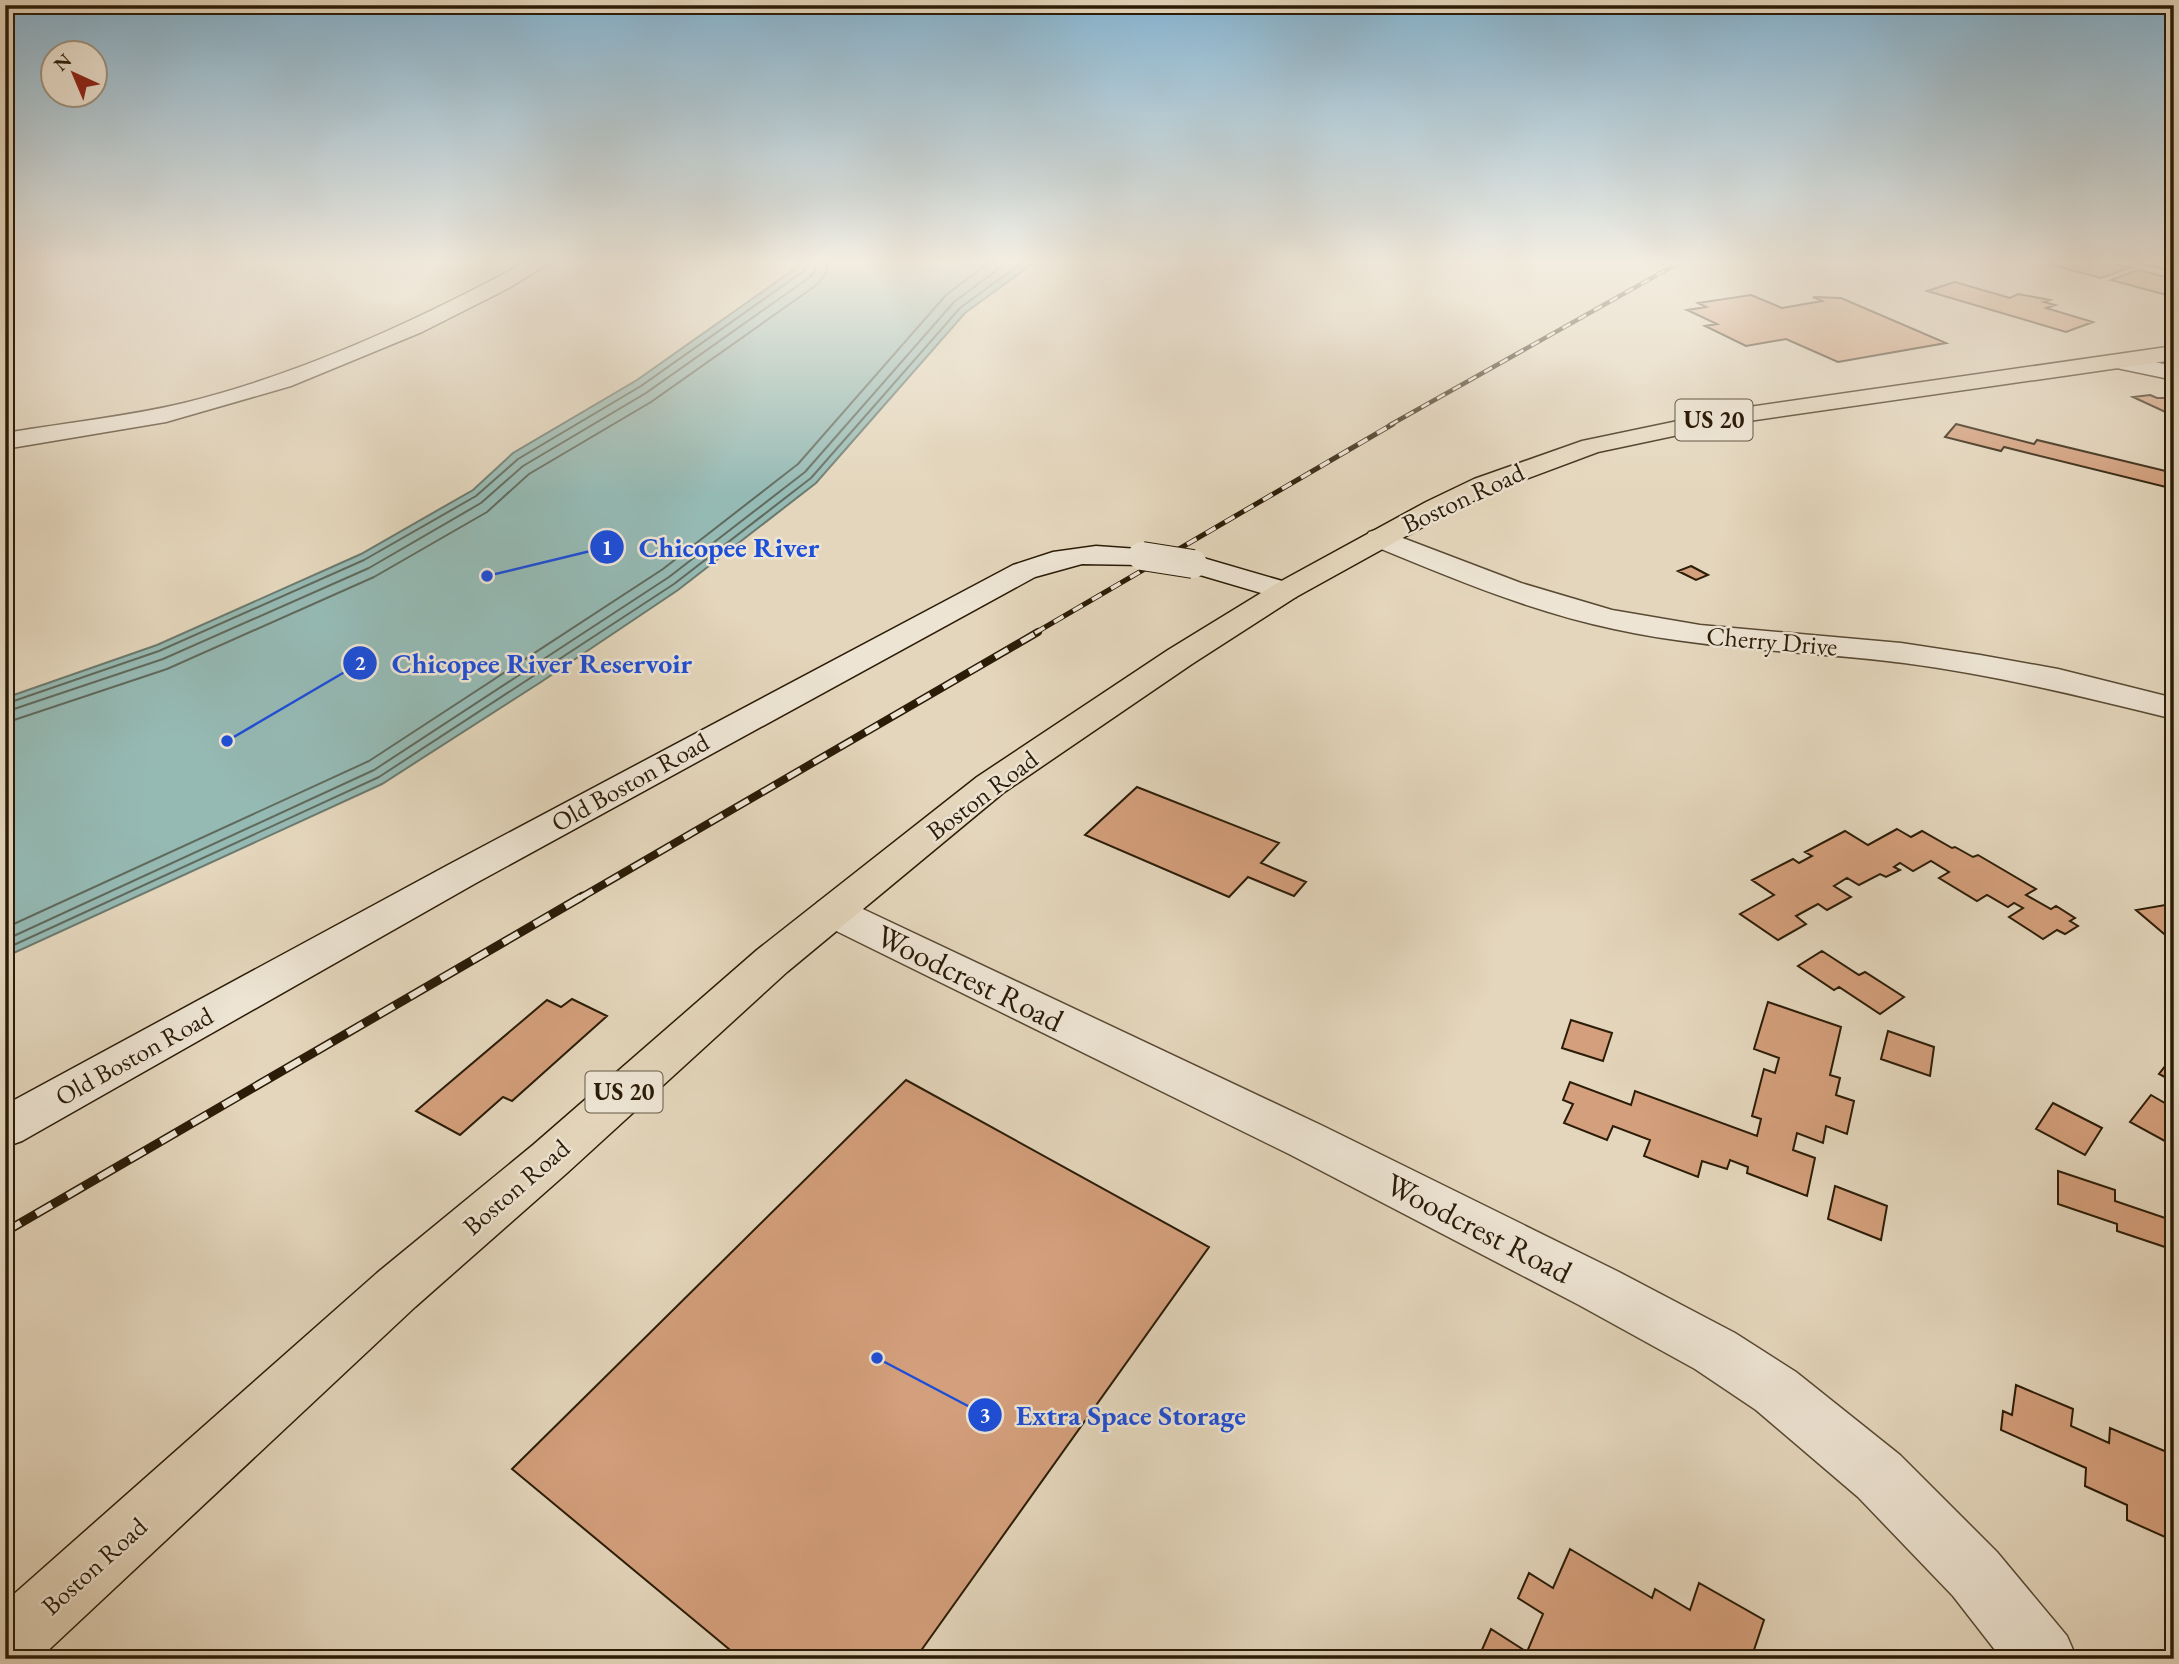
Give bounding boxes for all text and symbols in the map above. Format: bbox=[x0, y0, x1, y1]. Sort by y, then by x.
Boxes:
north arrow bbox=[38, 38, 108, 108]
text: N bbox=[48, 47, 77, 76]
road number: US 20 bbox=[1676, 400, 1752, 440]
street label: Boston Road bbox=[1396, 455, 1530, 541]
callout: Chicopee River bbox=[589, 523, 833, 572]
text: Chicopee River bbox=[639, 529, 820, 565]
text: 1 bbox=[601, 534, 613, 561]
street label: Cherry Drive bbox=[1705, 618, 1839, 664]
callout: Chicopee River Reservoir bbox=[343, 639, 706, 688]
text: Chicopee River Reservoir bbox=[392, 645, 693, 681]
text: 2 bbox=[354, 649, 366, 676]
street label: Old Boston Road bbox=[545, 724, 716, 839]
street label: Boston Road bbox=[919, 742, 1045, 848]
street label: Woodcrest Road bbox=[869, 915, 1071, 1042]
street label: Old Boston Road bbox=[49, 998, 220, 1113]
road number: US 20 bbox=[586, 1072, 662, 1112]
street label: Boston Road bbox=[455, 1131, 577, 1243]
street label: Woodcrest Road bbox=[1379, 1163, 1580, 1293]
callout: Extra Space Storage bbox=[967, 1390, 1260, 1439]
text: Extra Space Storage bbox=[1016, 1397, 1246, 1433]
text: 3 bbox=[979, 1401, 991, 1428]
street label: Boston Road bbox=[34, 1509, 155, 1622]

